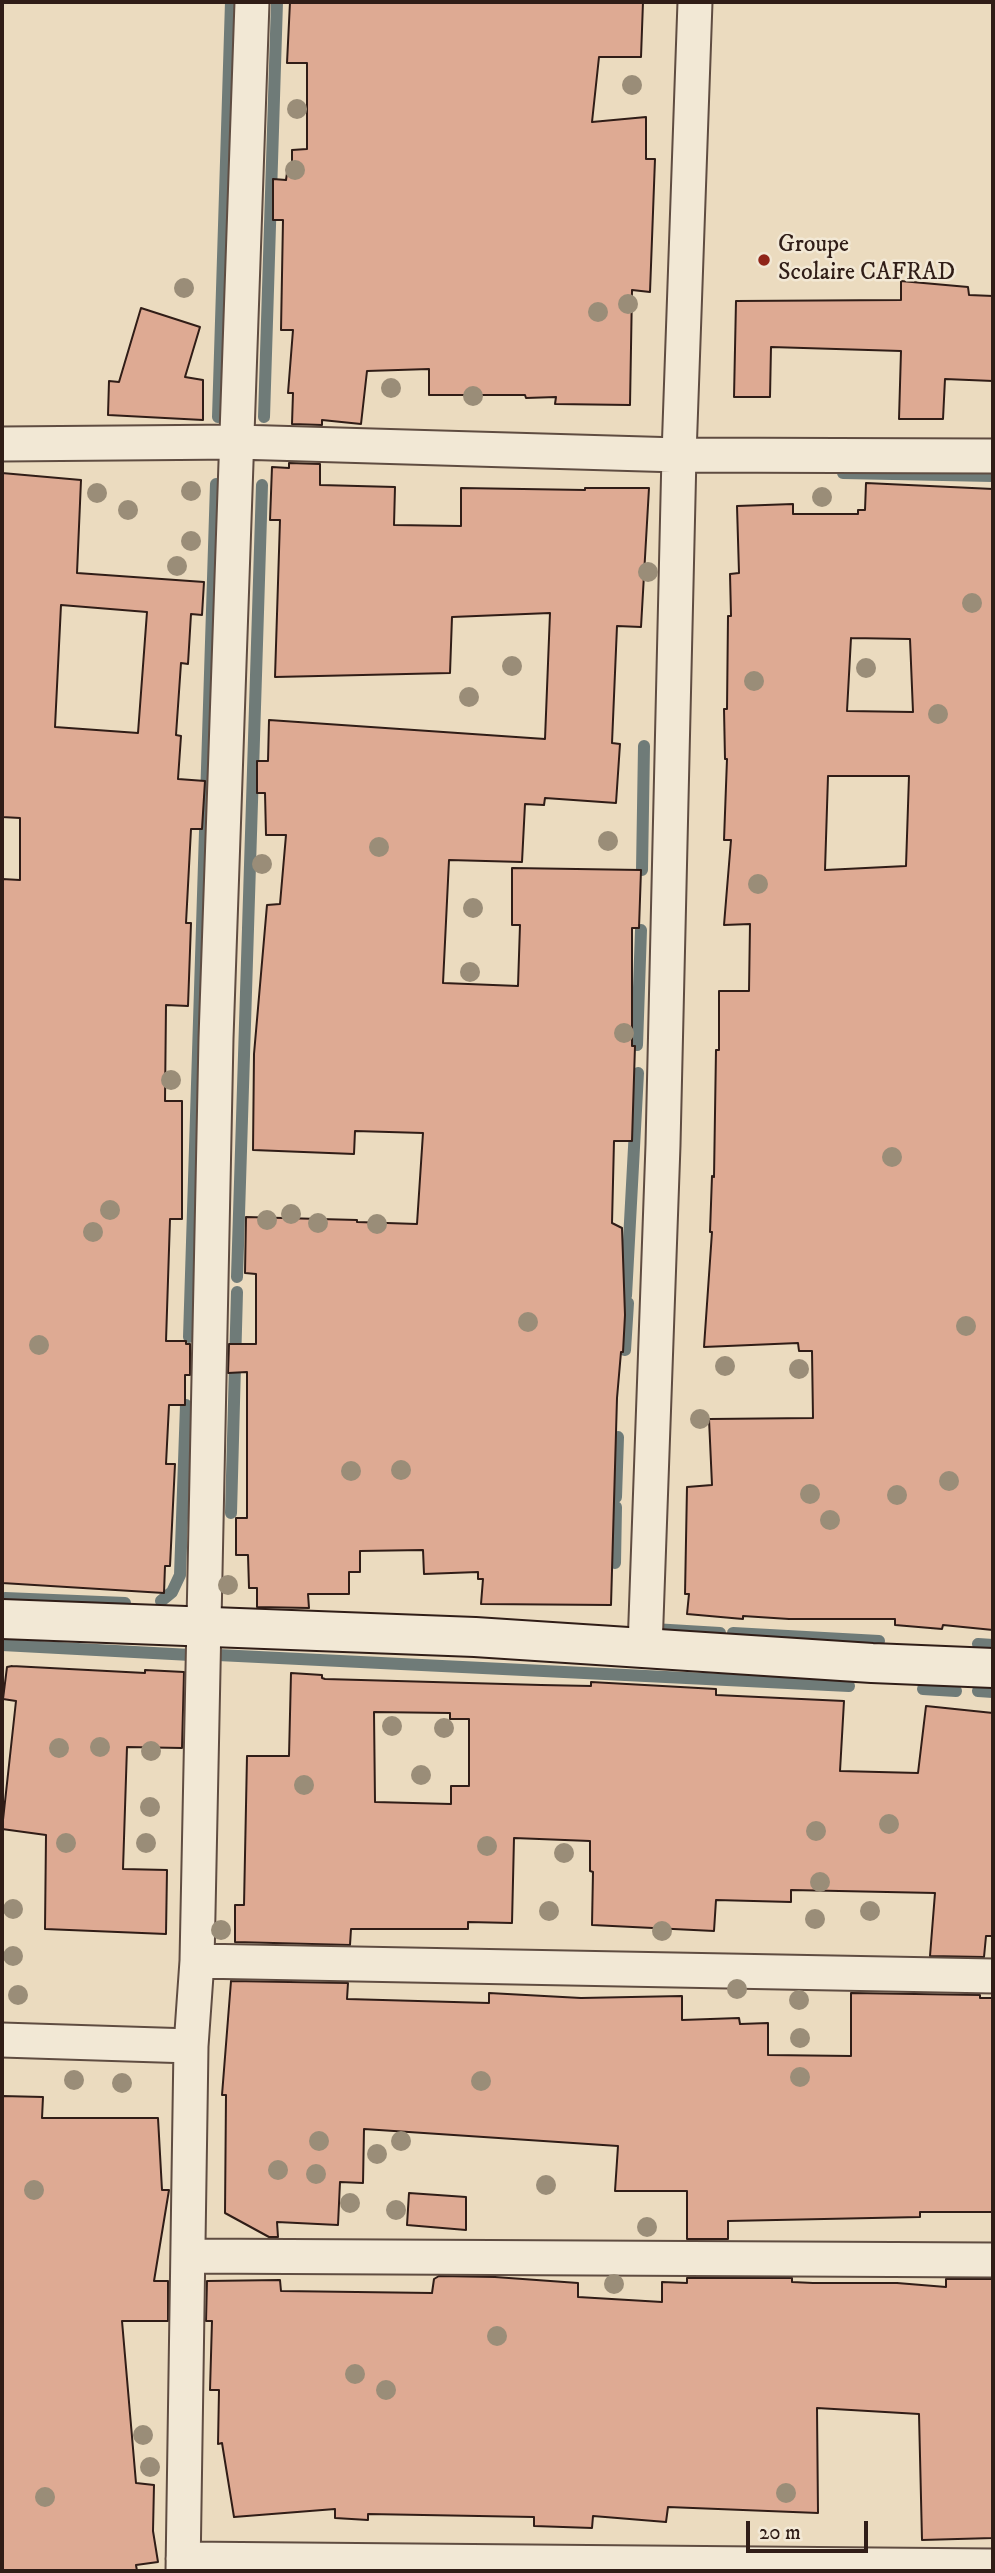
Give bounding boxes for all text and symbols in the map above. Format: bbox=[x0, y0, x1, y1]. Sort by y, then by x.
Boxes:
place label: Groupe Scolaire CAFRAD bbox=[778, 232, 955, 288]
marker: Groupe Scolaire CAFRAD bbox=[756, 252, 772, 268]
scale bar bbox=[750, 2506, 872, 2550]
text: 20 m bbox=[759, 2520, 801, 2546]

